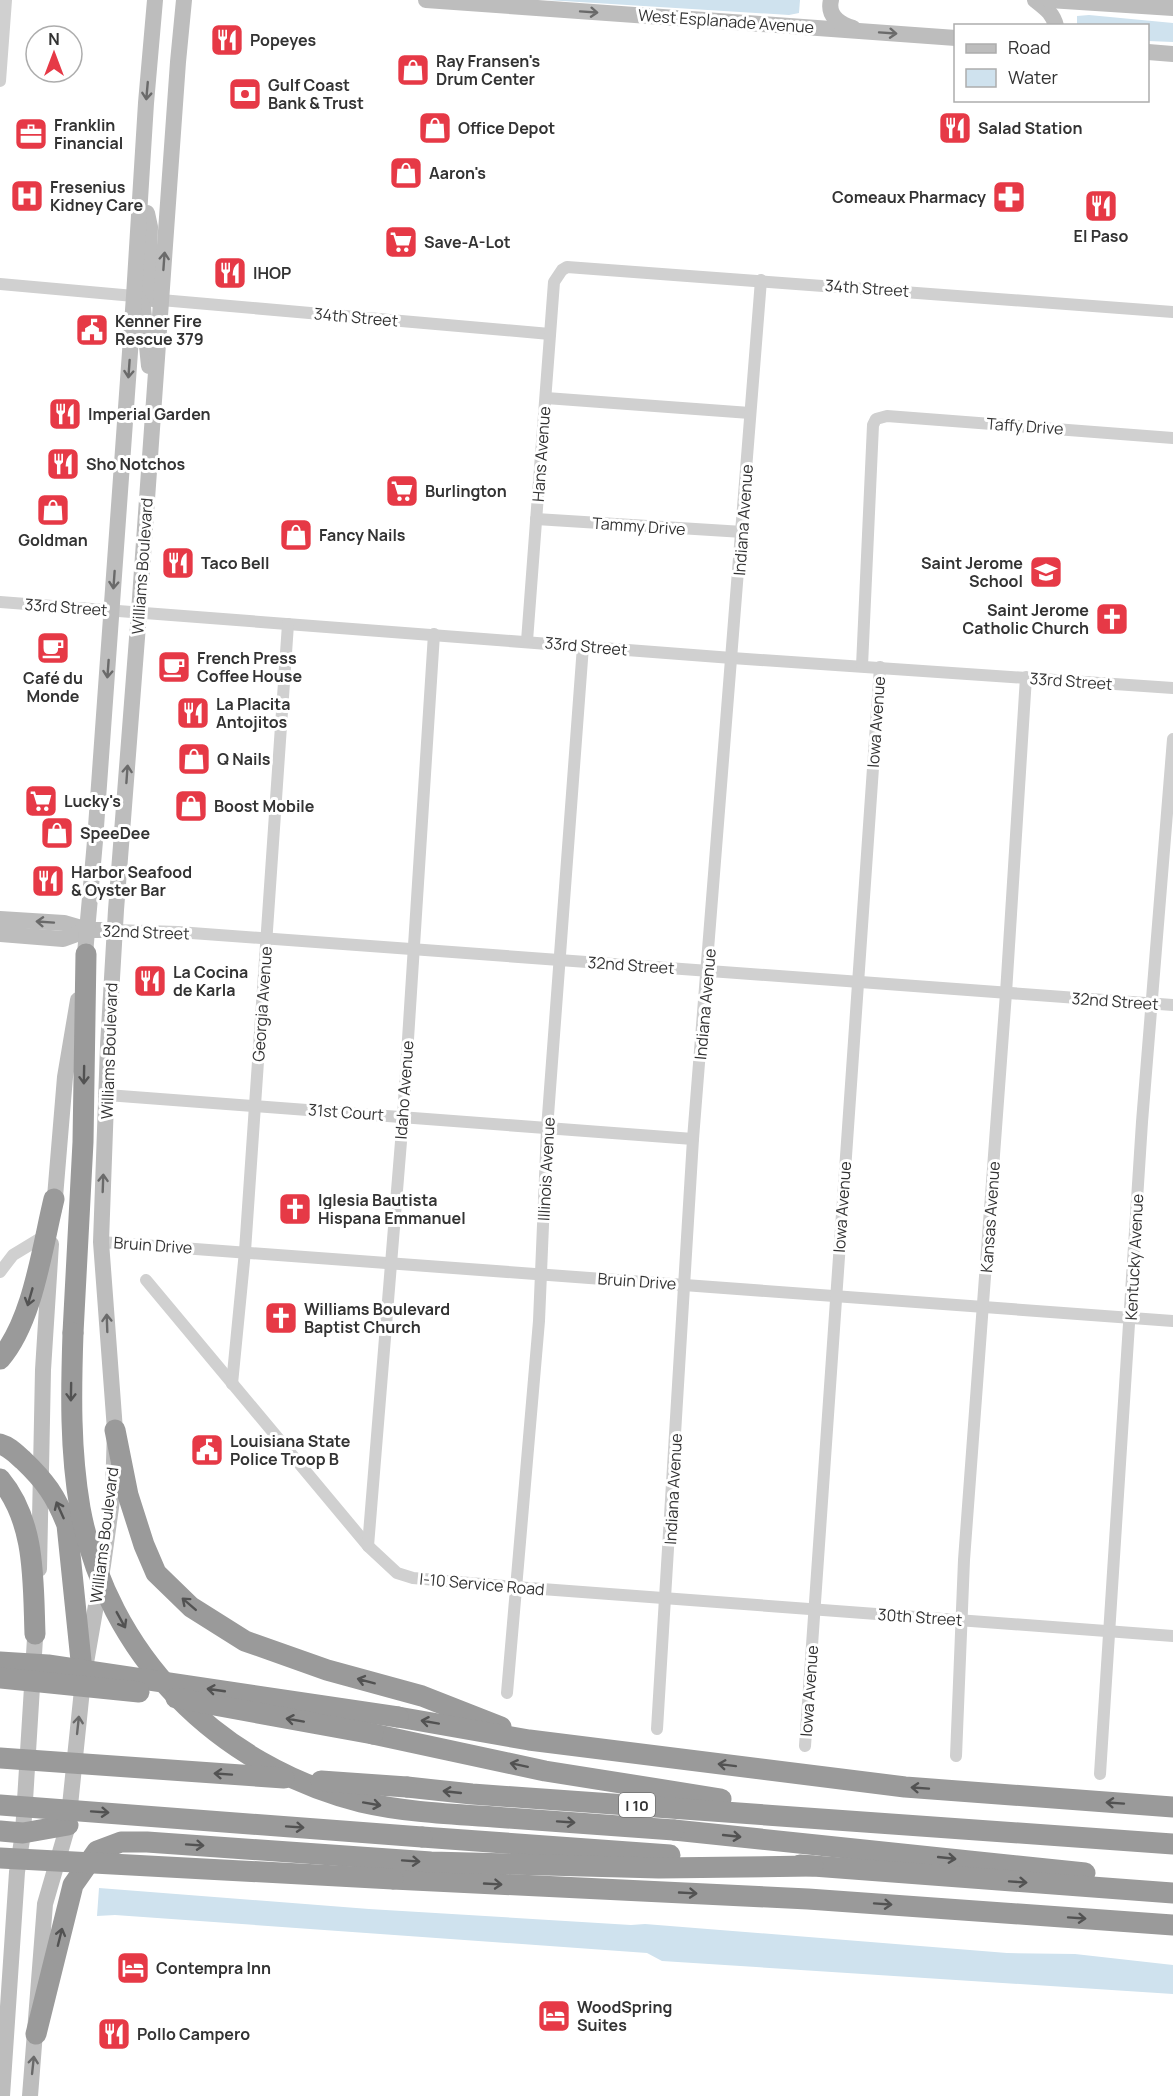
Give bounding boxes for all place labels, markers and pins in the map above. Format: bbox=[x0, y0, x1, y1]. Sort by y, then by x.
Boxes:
restaurant icon: Popeyes bbox=[209, 22, 245, 58]
place label: Popeyes bbox=[250, 29, 317, 51]
place label: Ray Fransen's Drum Center bbox=[436, 50, 541, 90]
shop icon: Ray Fransen's Drum Center bbox=[395, 52, 431, 88]
place label: Gulf Coast Bank & Trust bbox=[268, 74, 364, 114]
bank icon: Gulf Coast Bank & Trust bbox=[227, 76, 263, 112]
shop icon: Office Depot bbox=[417, 110, 453, 146]
restaurant icon: Salad Station bbox=[937, 110, 973, 146]
place label: Franklin Financial bbox=[54, 114, 123, 154]
office icon: Franklin Financial bbox=[13, 116, 49, 152]
place label: Office Depot bbox=[458, 117, 555, 139]
place label: Salad Station bbox=[978, 117, 1083, 139]
shop icon: Aaron's bbox=[388, 155, 424, 191]
place label: Aaron's bbox=[429, 162, 486, 184]
place label: Fresenius Kidney Care bbox=[50, 176, 143, 216]
hospital icon: Fresenius Kidney Care bbox=[9, 178, 45, 214]
pharmacy icon: Comeaux Pharmacy bbox=[991, 179, 1027, 215]
place label: Comeaux Pharmacy bbox=[832, 186, 986, 208]
restaurant icon: El Paso bbox=[1083, 188, 1119, 224]
supermarket icon: Save-A-Lot bbox=[383, 224, 419, 260]
place label: El Paso bbox=[1074, 225, 1129, 247]
place label: Save-A-Lot bbox=[424, 231, 511, 253]
restaurant icon: IHOP bbox=[212, 255, 248, 291]
place label: IHOP bbox=[253, 262, 291, 284]
place label: Kenner Fire Rescue 379 bbox=[115, 310, 204, 350]
public building icon: Kenner Fire Rescue 379 bbox=[74, 312, 110, 348]
restaurant icon: Imperial Garden bbox=[47, 396, 83, 432]
place label: Imperial Garden bbox=[88, 403, 211, 425]
restaurant icon: Sho Notchos bbox=[45, 446, 81, 482]
place label: Sho Notchos bbox=[86, 453, 185, 475]
supermarket icon: Burlington bbox=[384, 473, 420, 509]
place label: Burlington bbox=[425, 480, 507, 502]
shop icon: Goldman bbox=[35, 492, 71, 528]
shop icon: Fancy Nails bbox=[278, 517, 314, 553]
place label: Fancy Nails bbox=[319, 524, 406, 546]
place label: Goldman bbox=[18, 529, 88, 551]
restaurant icon: Taco Bell bbox=[160, 545, 196, 581]
place label: Taco Bell bbox=[201, 552, 270, 574]
place label: Saint Jerome School bbox=[921, 552, 1023, 592]
school or university icon: Saint Jerome School bbox=[1028, 554, 1064, 590]
place label: Saint Jerome Catholic Church bbox=[962, 599, 1089, 639]
church icon: Saint Jerome Catholic Church bbox=[1094, 601, 1130, 637]
cafe icon: Café du Monde bbox=[35, 630, 71, 666]
place label: French Press Coffee House bbox=[197, 647, 302, 687]
cafe icon: French Press Coffee House bbox=[156, 649, 192, 685]
place label: Café du Monde bbox=[23, 667, 83, 707]
place label: La Placita Antojitos bbox=[216, 693, 290, 733]
restaurant icon: La Placita Antojitos bbox=[175, 695, 211, 731]
shop icon: Q Nails bbox=[176, 741, 212, 777]
place label: Q Nails bbox=[217, 748, 271, 770]
supermarket icon: Lucky's bbox=[23, 783, 59, 819]
shop icon: Boost Mobile bbox=[173, 788, 209, 824]
place label: Lucky's bbox=[64, 790, 121, 812]
place label: Boost Mobile bbox=[214, 795, 315, 817]
shop icon: SpeeDee bbox=[39, 815, 75, 851]
place label: SpeeDee bbox=[80, 822, 150, 844]
place label: Harbor Seafood & Oyster Bar bbox=[71, 861, 192, 901]
restaurant icon: Harbor Seafood & Oyster Bar bbox=[30, 863, 66, 899]
place label: La Cocina de Karla bbox=[173, 961, 248, 1001]
restaurant icon: La Cocina de Karla bbox=[132, 963, 168, 999]
place label: Iglesia Bautista Hispana Emmanuel bbox=[318, 1189, 466, 1229]
church icon: Iglesia Bautista Hispana Emmanuel bbox=[277, 1191, 313, 1227]
place label: Williams Boulevard Baptist Church bbox=[304, 1298, 450, 1338]
church icon: Williams Boulevard Baptist Church bbox=[263, 1300, 299, 1336]
place label: Louisiana State Police Troop B bbox=[230, 1430, 351, 1470]
public building icon: Louisiana State Police Troop B bbox=[189, 1432, 225, 1468]
hotel icon: Contempra Inn bbox=[115, 1950, 151, 1986]
place label: Contempra Inn bbox=[156, 1957, 271, 1979]
place label: WoodSpring Suites bbox=[577, 1996, 672, 2036]
hotel icon: WoodSpring Suites bbox=[536, 1998, 572, 2034]
restaurant icon: Pollo Campero bbox=[96, 2016, 132, 2052]
place label: Pollo Campero bbox=[137, 2023, 250, 2045]

